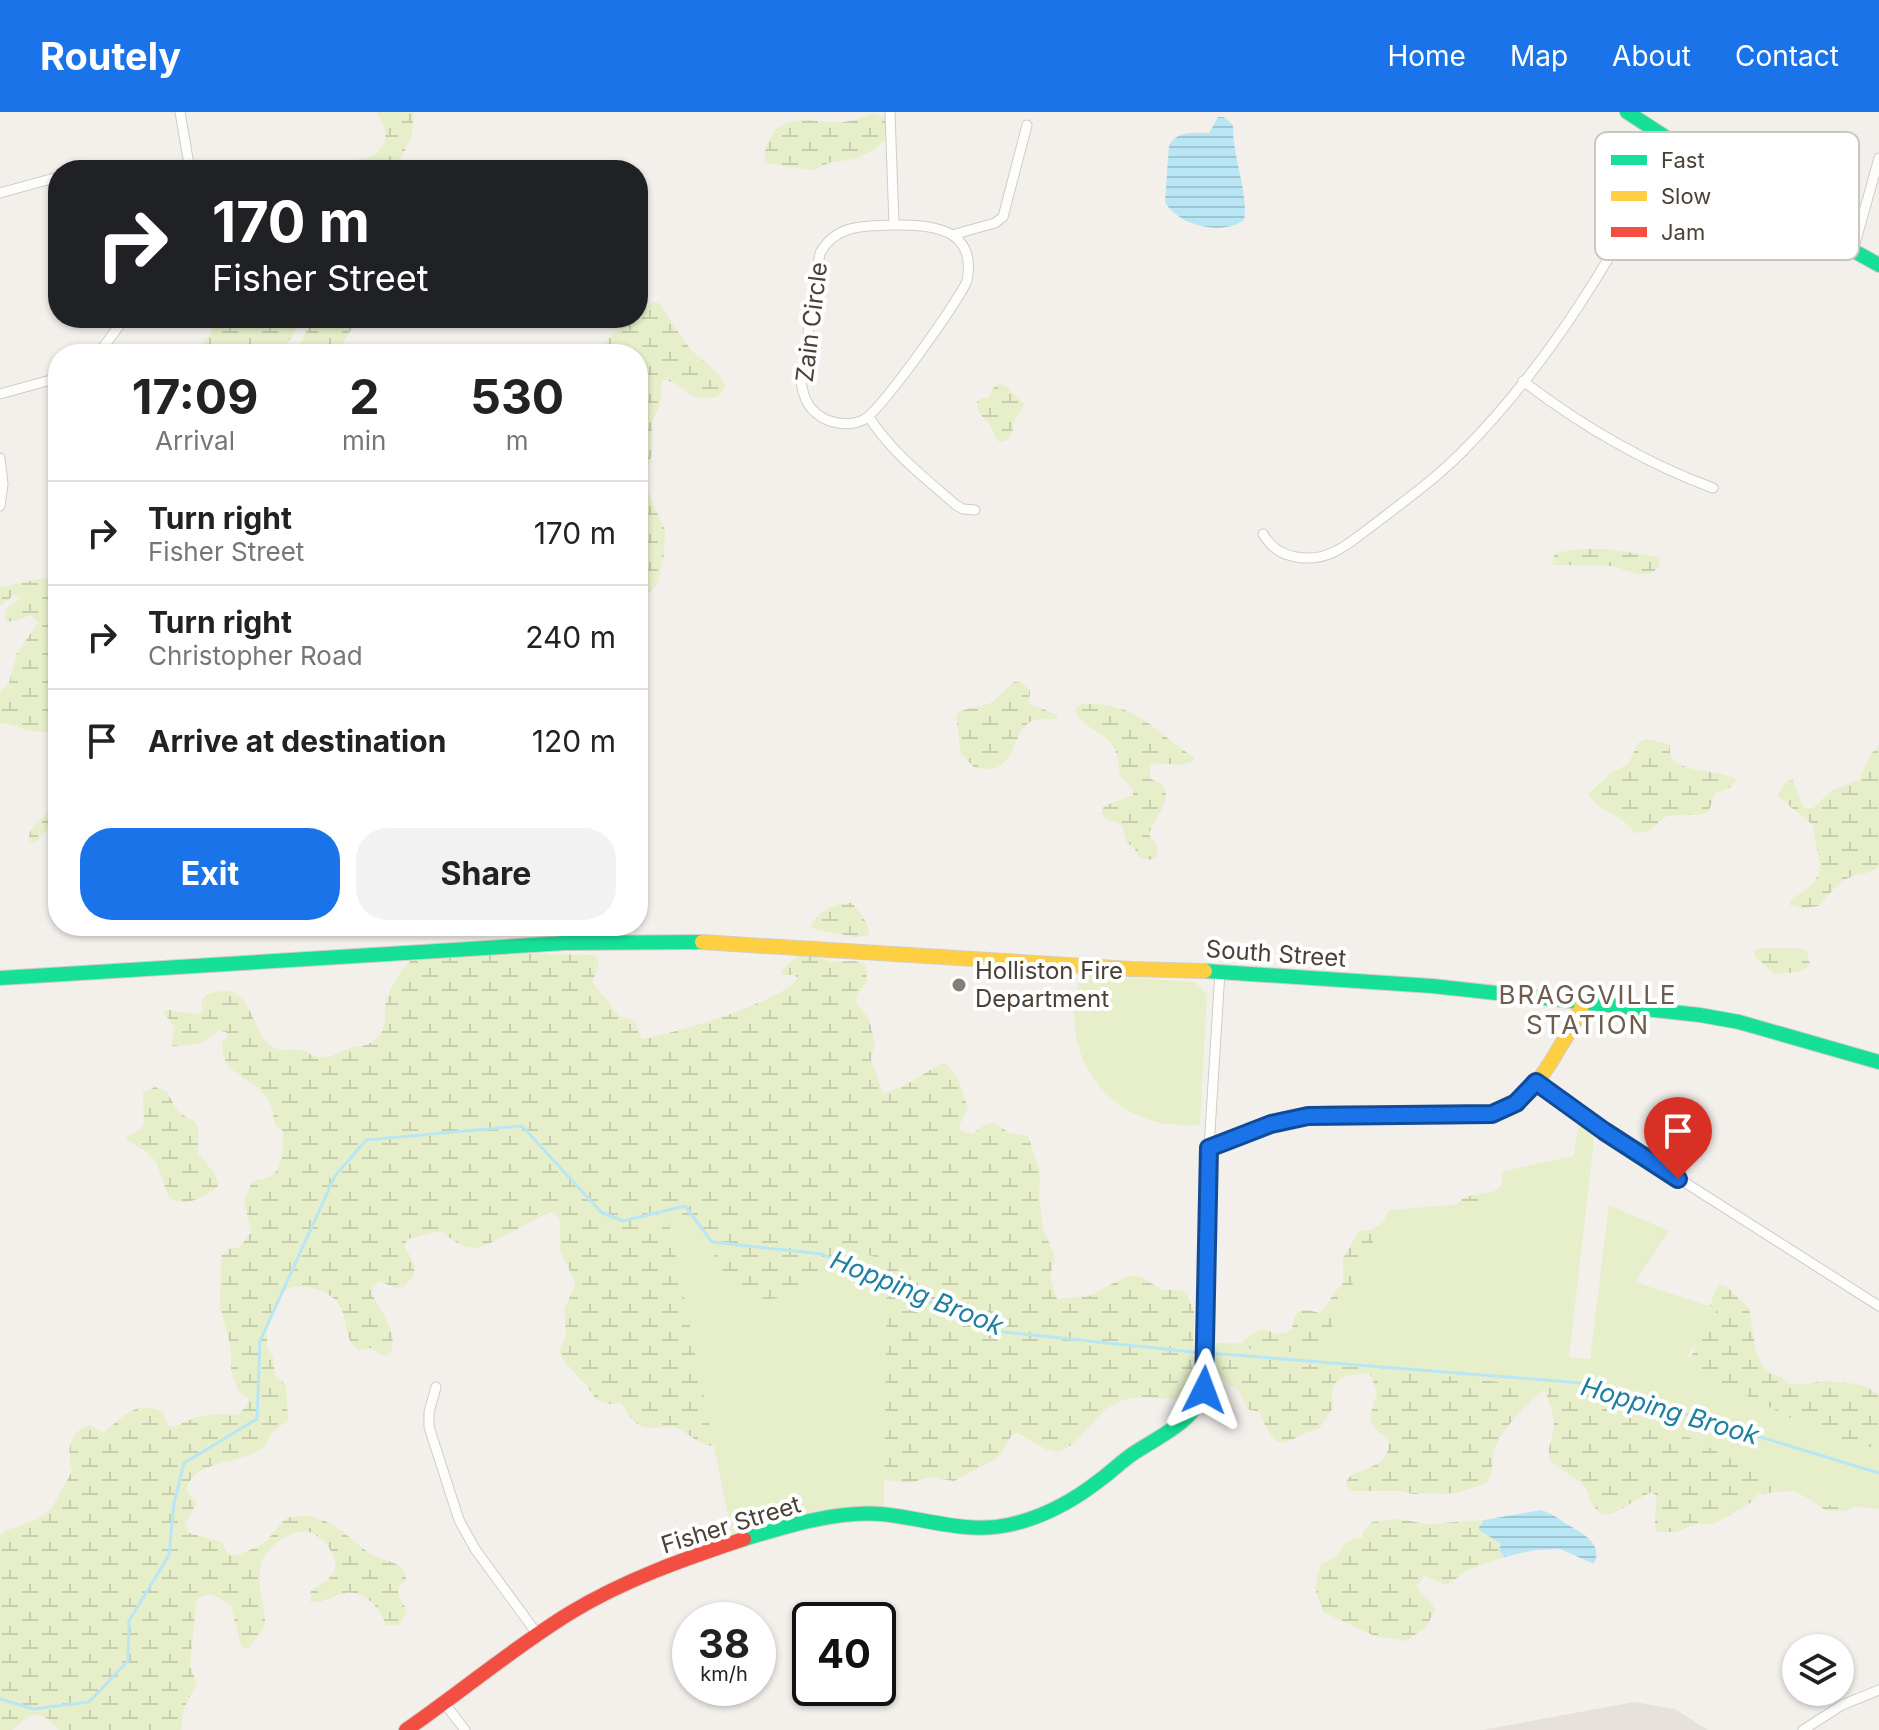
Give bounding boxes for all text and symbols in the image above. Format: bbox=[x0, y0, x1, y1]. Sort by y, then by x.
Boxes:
text: Routely bbox=[40, 33, 181, 79]
text: Home bbox=[1387, 39, 1466, 73]
text: Map bbox=[1510, 39, 1568, 73]
text: About bbox=[1612, 39, 1691, 73]
text: Contact bbox=[1735, 39, 1839, 73]
legend bbox=[1595, 132, 1859, 260]
text: Fast bbox=[1661, 147, 1705, 173]
text: Slow bbox=[1661, 183, 1711, 209]
text: 170 m bbox=[212, 188, 370, 256]
icon: right bbox=[80, 192, 184, 296]
text: Jam bbox=[1661, 219, 1705, 245]
text: Fisher Street bbox=[212, 256, 429, 300]
street label: Zain Circle bbox=[790, 260, 833, 384]
text: 17:09 bbox=[132, 367, 258, 426]
text: 2 bbox=[349, 367, 379, 426]
text: 530 bbox=[470, 367, 564, 426]
text: Arrival bbox=[155, 425, 235, 456]
text: min bbox=[342, 425, 386, 456]
text: m bbox=[506, 425, 529, 456]
text: Turn right bbox=[148, 500, 292, 536]
icon: right bbox=[80, 511, 124, 555]
text: 170 m bbox=[534, 515, 616, 551]
text: Fisher Street bbox=[148, 536, 304, 567]
text: Turn right bbox=[148, 604, 292, 640]
icon: right bbox=[80, 615, 124, 659]
text: 240 m bbox=[525, 619, 616, 655]
text: Christopher Road bbox=[148, 640, 363, 671]
icon: arrive bbox=[80, 719, 124, 763]
text: Arrive at destination bbox=[148, 723, 446, 759]
text: 120 m bbox=[532, 723, 616, 759]
button: Exit bbox=[80, 828, 340, 920]
button: Share bbox=[356, 828, 616, 920]
street label: South Street bbox=[1205, 934, 1347, 973]
place label: Holliston Fire Department bbox=[975, 956, 1123, 1013]
marker: Holliston Fire Department bbox=[950, 976, 968, 994]
district label: BRAGGVILLE STATION bbox=[1499, 979, 1677, 1040]
pin bbox=[1644, 1097, 1712, 1179]
icon: arrive bbox=[1656, 1109, 1700, 1153]
water label: Hopping Brook bbox=[826, 1244, 1009, 1342]
position arrow bbox=[1162, 1348, 1246, 1432]
water label: Hopping Brook bbox=[1578, 1370, 1763, 1451]
street label: Fisher Street bbox=[658, 1490, 804, 1559]
speed limit sign: 40 bbox=[792, 1602, 896, 1706]
text: 38 bbox=[698, 1619, 750, 1668]
map controls bbox=[1782, 1634, 1854, 1706]
button: layers bbox=[1782, 1634, 1854, 1706]
text: km/h bbox=[700, 1662, 748, 1686]

